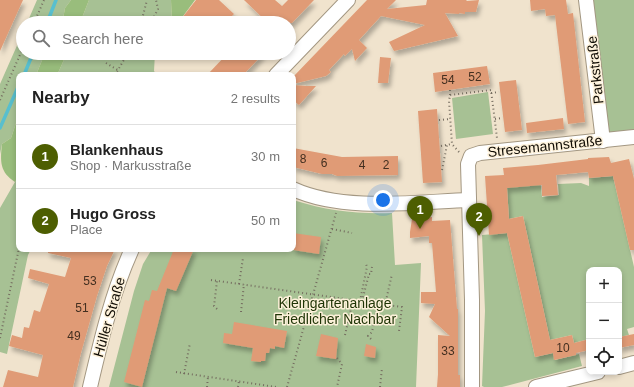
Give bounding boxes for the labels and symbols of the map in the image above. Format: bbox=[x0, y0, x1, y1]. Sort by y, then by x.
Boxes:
street label: Parkstraße bbox=[583, 35, 607, 105]
house number: 52 bbox=[468, 70, 482, 84]
house number: 54 bbox=[441, 73, 455, 87]
street label: Stresemannstraße bbox=[487, 132, 603, 160]
house number: 8 bbox=[300, 152, 307, 166]
house number: 6 bbox=[321, 156, 328, 170]
house number: 4 bbox=[359, 158, 366, 172]
house number: 2 bbox=[383, 158, 390, 172]
your location bbox=[373, 190, 393, 210]
pin: 1 bbox=[407, 196, 433, 229]
pin: 2 bbox=[466, 203, 492, 236]
house number: 53 bbox=[83, 274, 97, 288]
street label: Hüller Straße bbox=[90, 275, 128, 359]
park label: Kleingartenanlage Friedlicher Nachbar bbox=[274, 295, 396, 327]
house number: 51 bbox=[75, 301, 89, 315]
house number: 49 bbox=[67, 329, 81, 343]
house number: 10 bbox=[556, 341, 570, 355]
house number: 33 bbox=[441, 344, 455, 358]

